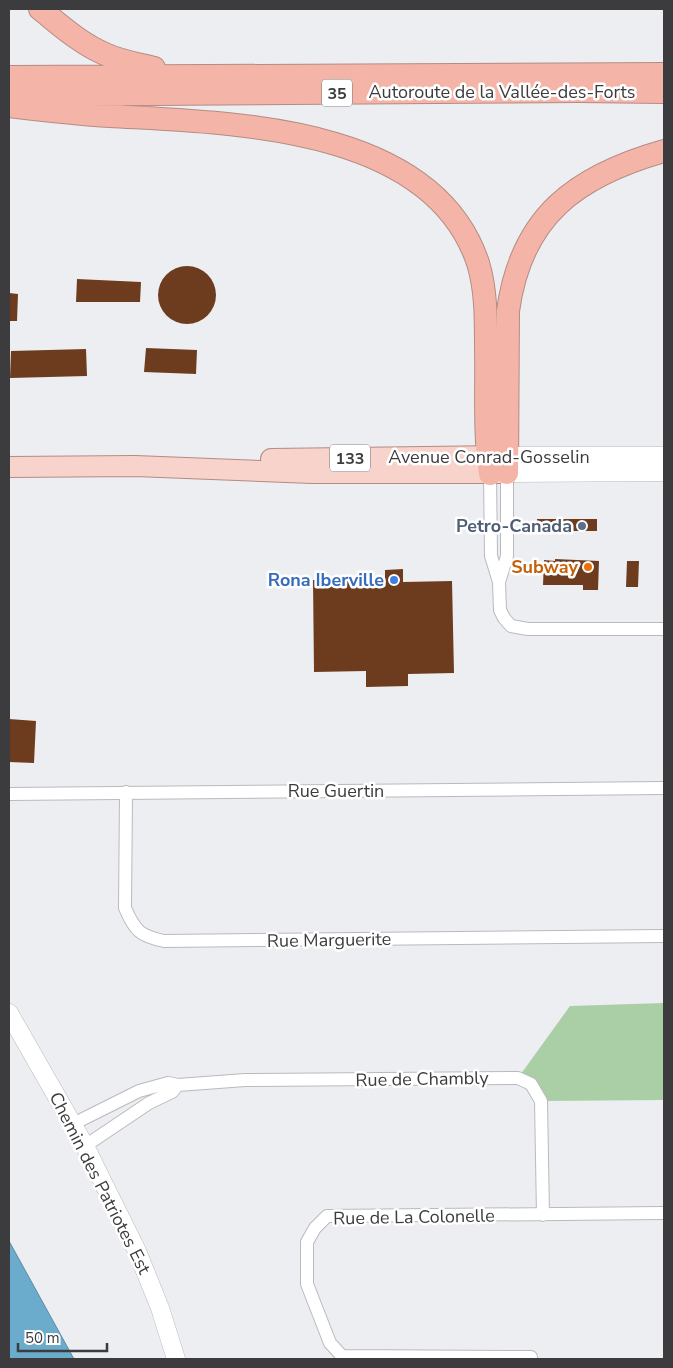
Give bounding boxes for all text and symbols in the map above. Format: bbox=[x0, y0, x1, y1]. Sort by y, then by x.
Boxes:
road number: 35 bbox=[322, 80, 352, 106]
street label: Autoroute de la Vallée-des-Forts bbox=[369, 80, 635, 104]
road number: 133 bbox=[330, 444, 370, 472]
street label: Avenue Conrad-Gosselin bbox=[388, 445, 590, 469]
place label: Petro-Canada bbox=[456, 514, 572, 538]
marker: Petro-Canada bbox=[576, 520, 588, 532]
place label: Subway bbox=[511, 555, 579, 579]
marker: Subway bbox=[582, 561, 594, 573]
place label: Rona Iberville bbox=[268, 568, 384, 592]
marker: Rona Iberville bbox=[388, 574, 400, 586]
street label: Rue Guertin bbox=[288, 779, 384, 803]
street label: Rue Marguerite bbox=[267, 927, 391, 953]
street label: Rue de Chambly bbox=[355, 1066, 490, 1092]
street label: Chemin des Patriotes Est bbox=[44, 1088, 157, 1279]
street label: Rue de La Colonelle bbox=[333, 1204, 495, 1230]
scale bar bbox=[18, 1320, 106, 1352]
text: 50 m bbox=[25, 1328, 60, 1348]

